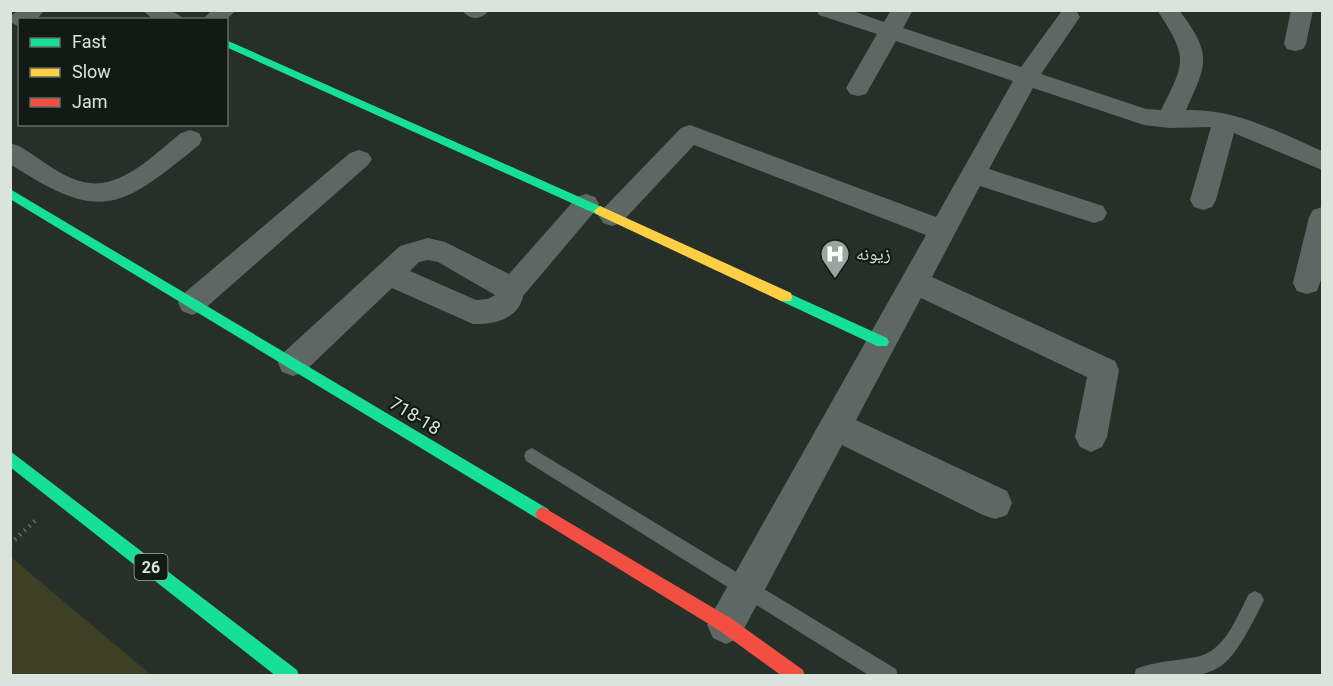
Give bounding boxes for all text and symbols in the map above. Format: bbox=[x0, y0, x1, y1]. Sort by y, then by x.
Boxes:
legend bbox=[18, 18, 228, 126]
text: Fast bbox=[72, 31, 107, 52]
text: Slow bbox=[72, 61, 111, 82]
text: Jam bbox=[72, 91, 108, 112]
hospital icon: زيونه bbox=[819, 238, 851, 280]
place label: زيونه bbox=[856, 243, 891, 264]
street label: 718-18 bbox=[386, 392, 444, 439]
road number: 26 bbox=[134, 554, 168, 580]

